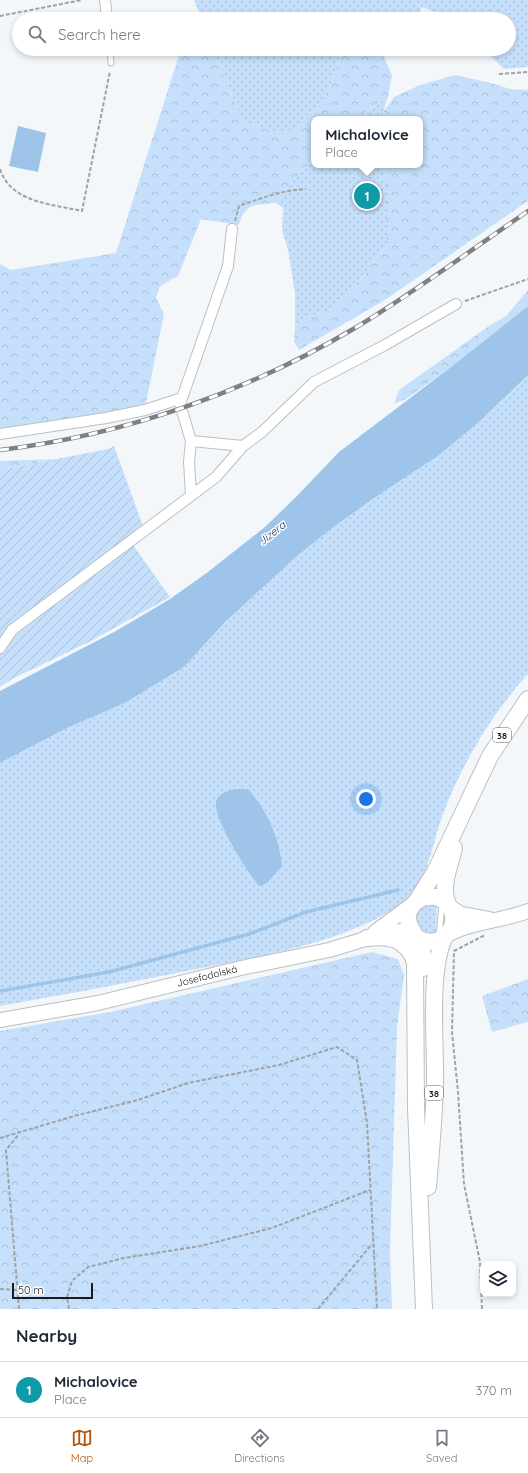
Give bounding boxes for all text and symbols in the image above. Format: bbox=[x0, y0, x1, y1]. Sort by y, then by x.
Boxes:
search box bbox=[12, 12, 516, 56]
icon: search bbox=[26, 23, 48, 45]
text: Search here bbox=[58, 25, 141, 44]
popup bbox=[311, 116, 423, 168]
text: Michalovice bbox=[325, 125, 409, 144]
text: Place bbox=[325, 144, 358, 160]
pin: 1 bbox=[354, 181, 380, 211]
water label: Jizera bbox=[256, 517, 289, 548]
road number: 38 bbox=[493, 728, 511, 742]
your location bbox=[356, 789, 376, 809]
street label: Josefodolská bbox=[175, 962, 239, 990]
road number: 38 bbox=[425, 1086, 443, 1100]
map controls bbox=[480, 1261, 516, 1297]
button: layers bbox=[480, 1261, 516, 1297]
scale bar bbox=[12, 1281, 93, 1300]
text: 50 m bbox=[18, 1283, 44, 1297]
text: Nearby bbox=[16, 1325, 77, 1346]
text: Michalovice bbox=[54, 1372, 138, 1391]
text: 1 bbox=[26, 1382, 32, 1398]
text: 370 m bbox=[475, 1382, 512, 1398]
text: Place bbox=[54, 1391, 87, 1407]
tab: Map bbox=[71, 1427, 93, 1465]
tab: Directions bbox=[234, 1427, 285, 1465]
tab: Saved bbox=[426, 1427, 457, 1465]

